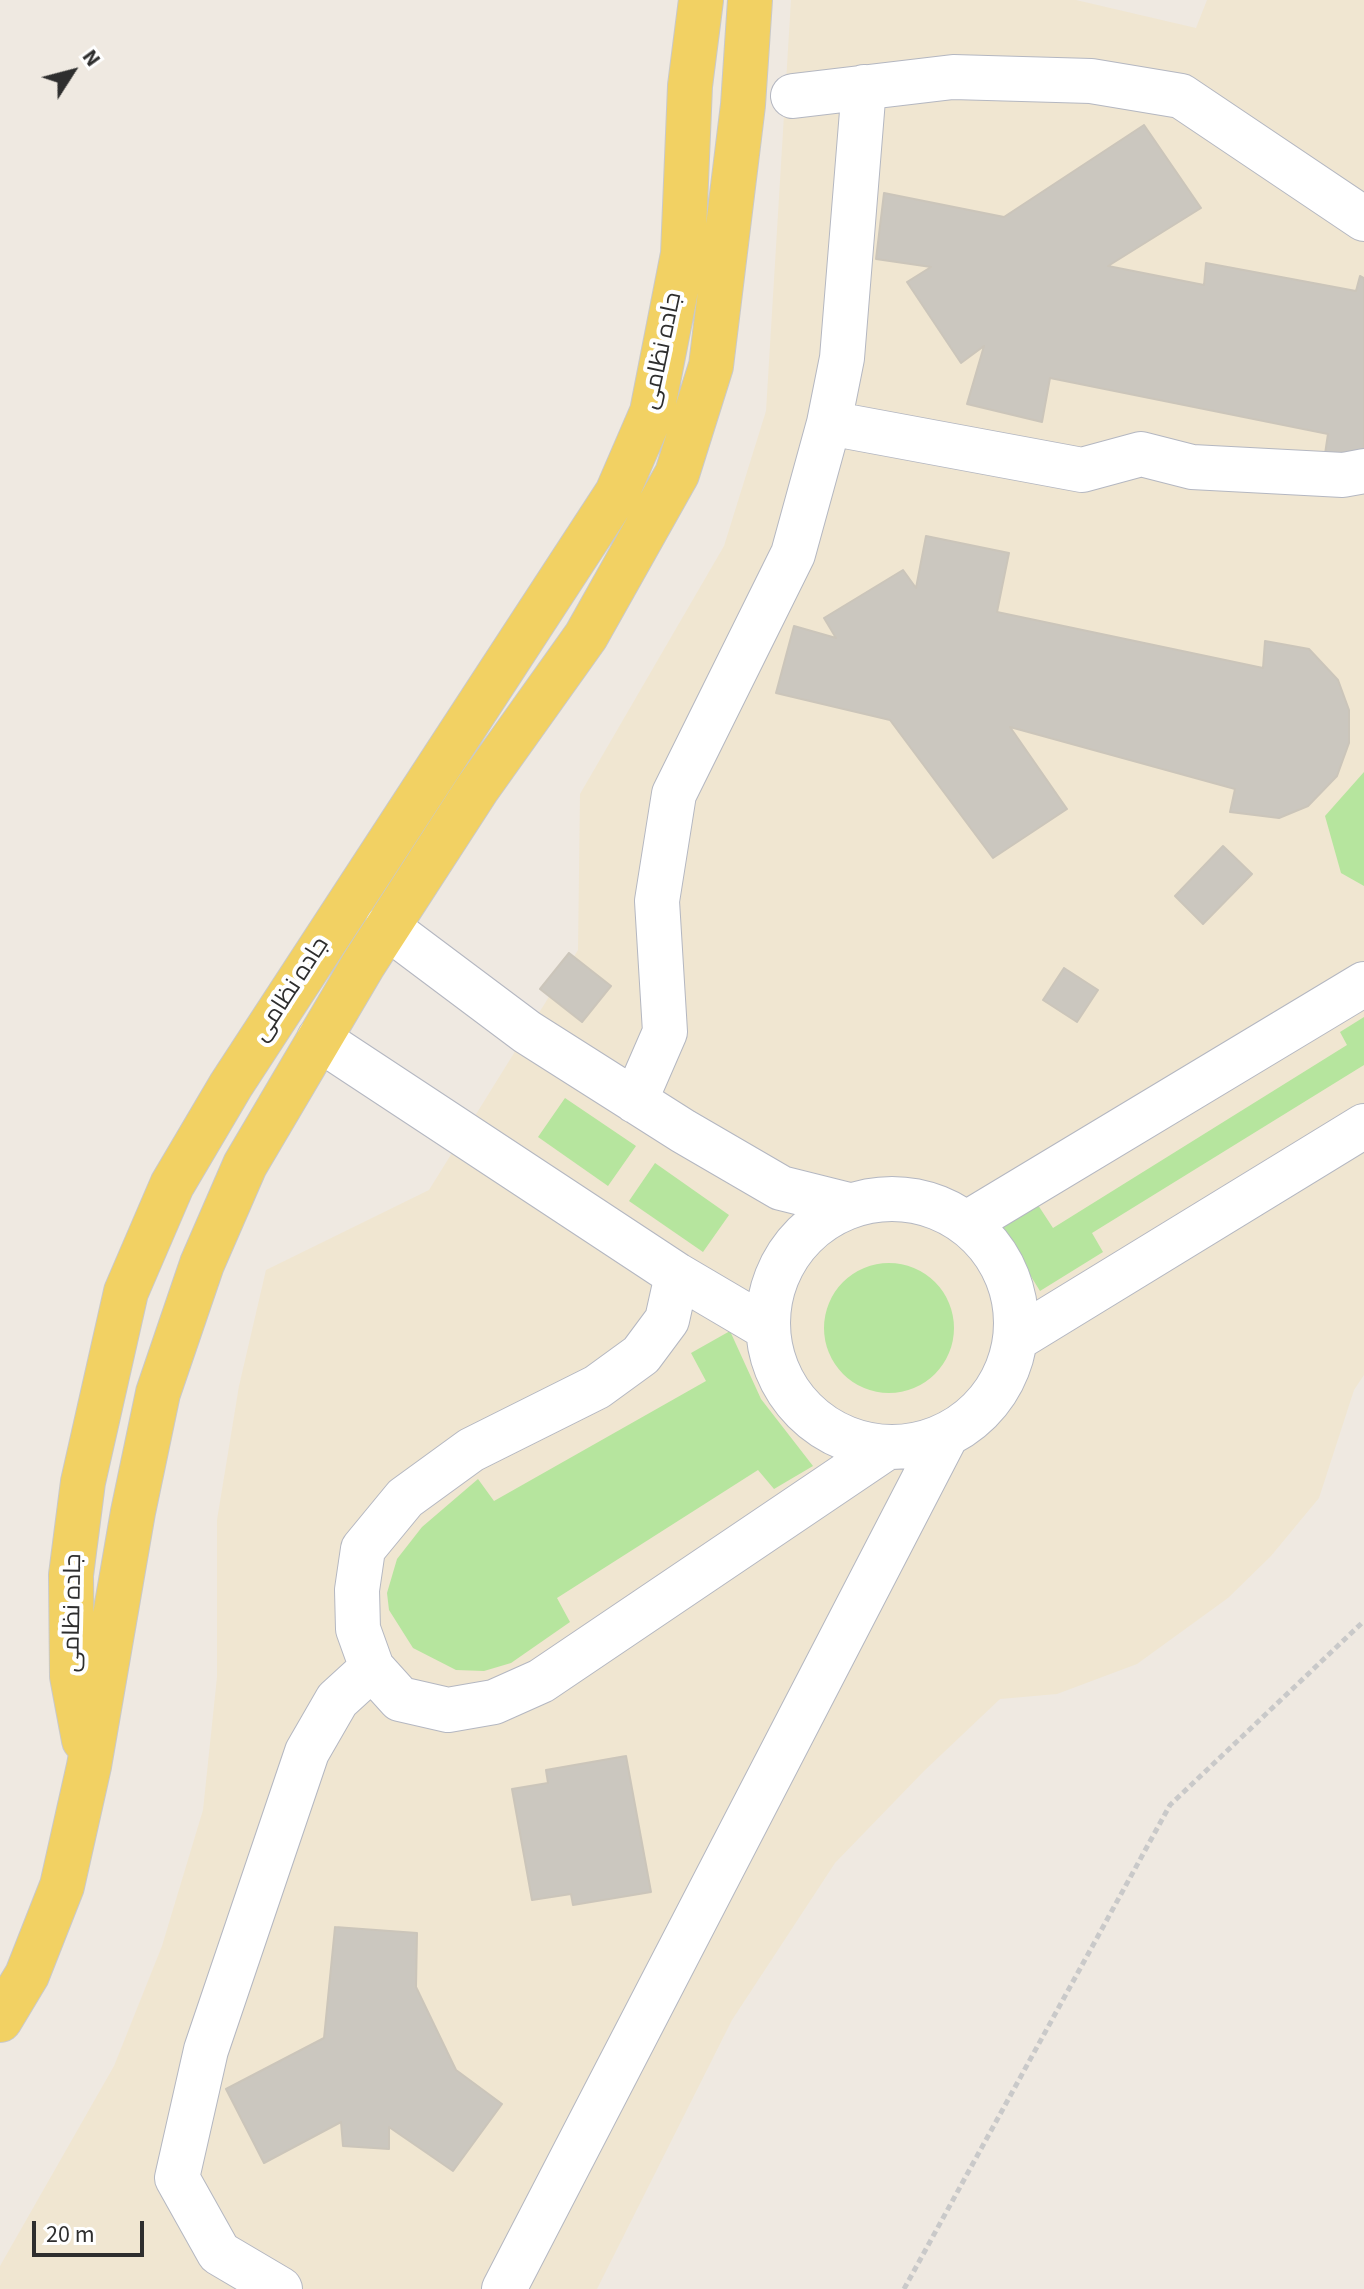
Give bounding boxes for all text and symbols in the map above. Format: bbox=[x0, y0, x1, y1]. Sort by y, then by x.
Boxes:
north arrow bbox=[32, 32, 112, 112]
text: N bbox=[74, 43, 109, 73]
street label: جاده نظامی bbox=[637, 290, 689, 412]
street label: جاده نظامی bbox=[248, 932, 336, 1048]
street label: جاده نظامی bbox=[59, 1553, 89, 1673]
scale bar bbox=[36, 2205, 148, 2255]
text: 20 m bbox=[46, 2217, 95, 2252]

